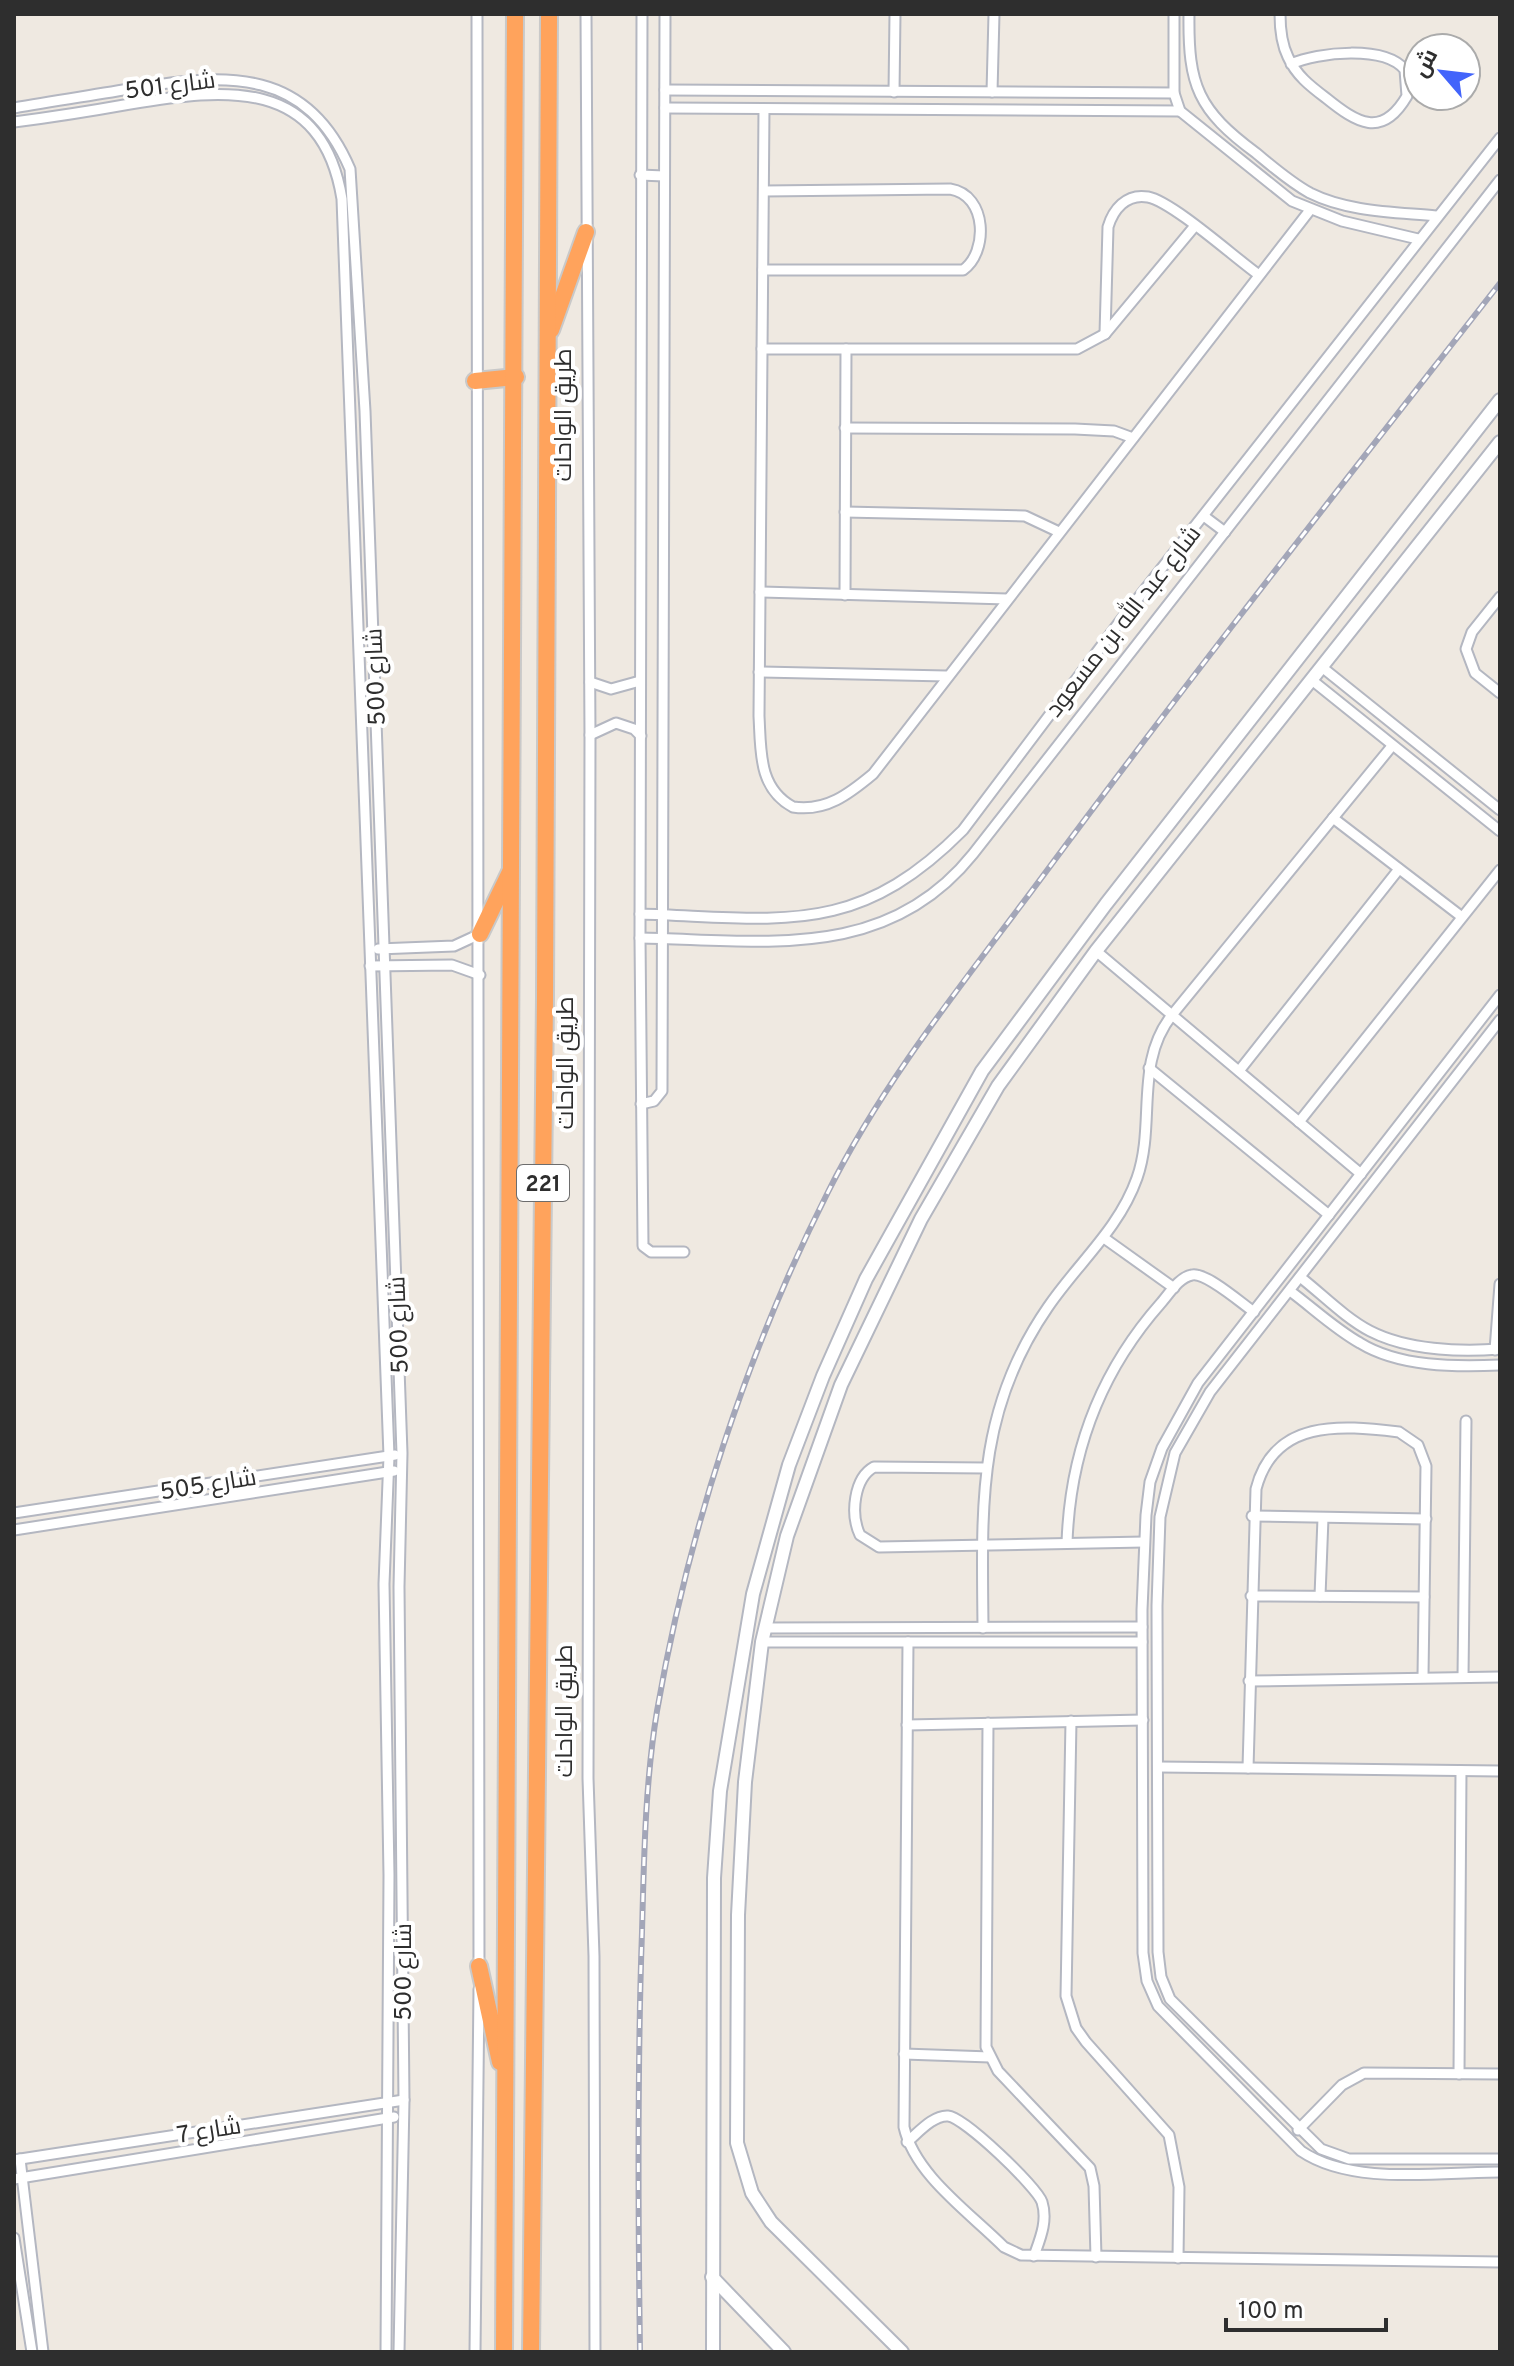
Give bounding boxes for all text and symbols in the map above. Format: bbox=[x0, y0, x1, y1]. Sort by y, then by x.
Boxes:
north arrow bbox=[1402, 32, 1482, 112]
text: ش bbox=[1408, 45, 1445, 83]
street label: شارع 501 bbox=[123, 67, 217, 107]
street label: طريق الواحات bbox=[550, 348, 580, 482]
street label: شارع عبد الله بن مسعود bbox=[1038, 519, 1209, 724]
street label: شارع 500 bbox=[360, 628, 394, 726]
street label: طريق الواحات bbox=[552, 996, 582, 1130]
road number: 221 bbox=[517, 1165, 569, 1201]
street label: شارع 500 bbox=[383, 1276, 417, 1374]
street label: شارع 505 bbox=[158, 1464, 259, 1508]
street label: طريق الواحات bbox=[551, 1644, 581, 1778]
street label: شارع 500 bbox=[390, 1923, 420, 2021]
street label: شارع 7 bbox=[175, 2112, 244, 2152]
scale bar bbox=[1226, 2282, 1386, 2332]
text: 100 m bbox=[1238, 2297, 1304, 2327]

